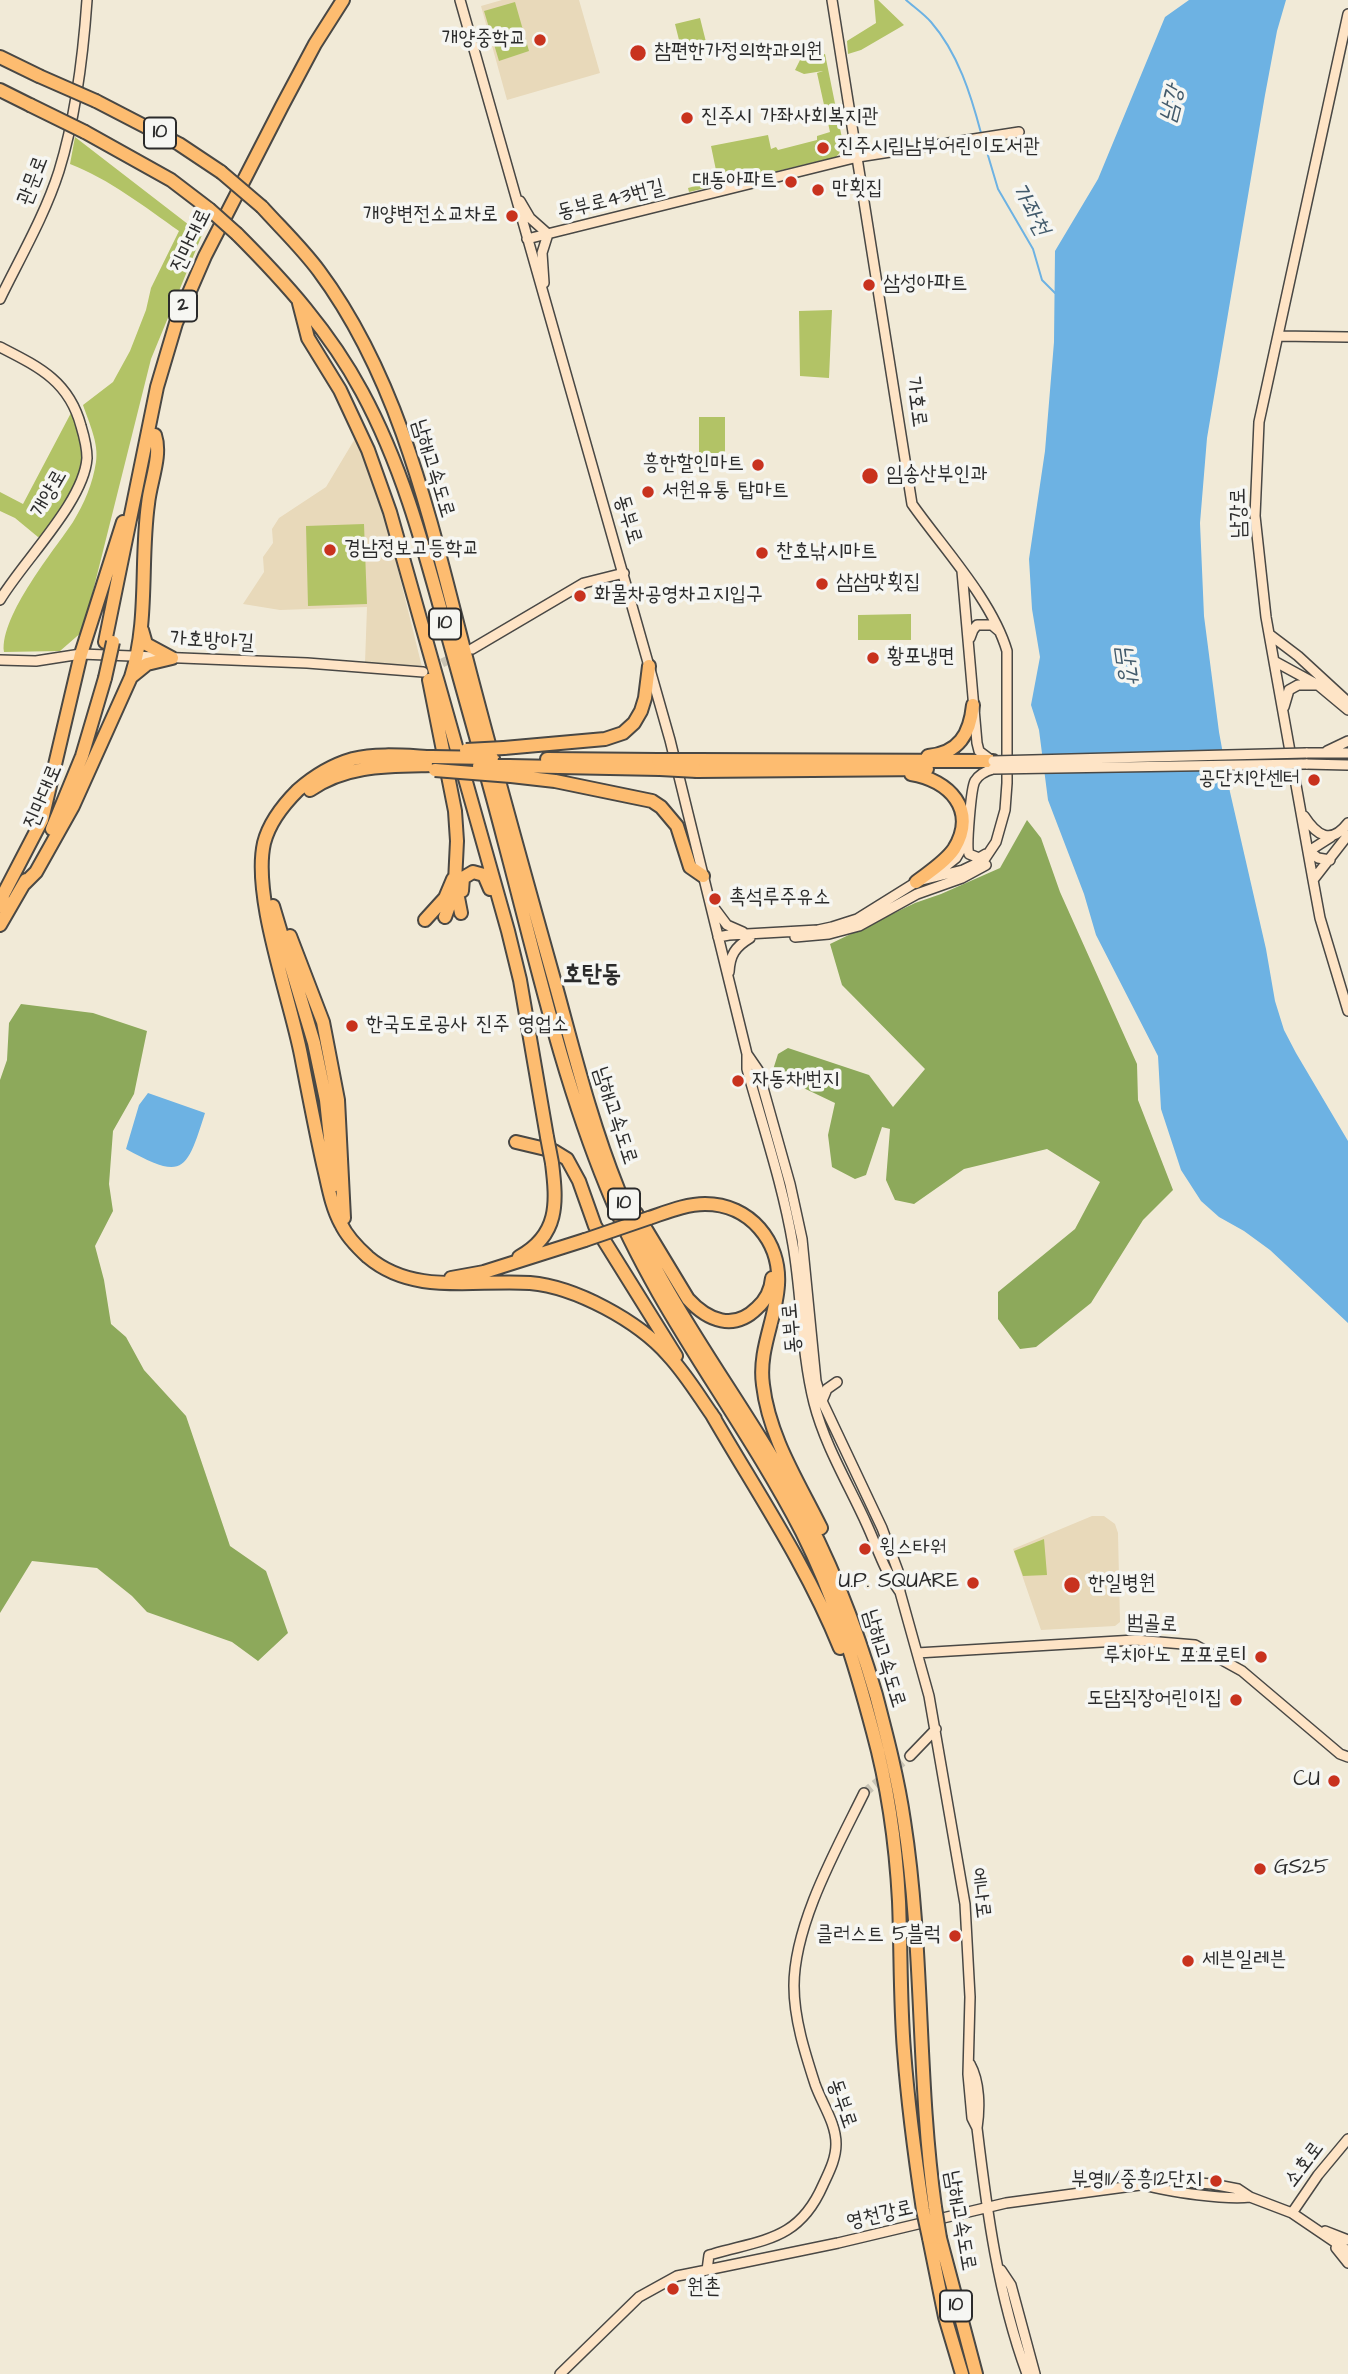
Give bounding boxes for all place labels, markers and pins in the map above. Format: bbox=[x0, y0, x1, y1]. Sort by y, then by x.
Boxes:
place label: 개양중학교 bbox=[442, 27, 526, 53]
marker: 개양중학교 bbox=[532, 32, 548, 48]
place label: 참편한가정의학과의원 bbox=[654, 40, 823, 66]
marker: 참편한가정의학과의원 bbox=[628, 43, 648, 63]
place label: 진주시 가좌사회복지관 bbox=[701, 105, 878, 131]
marker: 진주시 가좌사회복지관 bbox=[679, 110, 695, 126]
place label: 진주시립남부어린이도서관 bbox=[837, 135, 1040, 161]
marker: 진주시립남부어린이도서관 bbox=[815, 140, 831, 156]
place label: 대동아파트 bbox=[693, 169, 777, 195]
marker: 대동아파트 bbox=[783, 174, 799, 190]
place label: 만횟집 bbox=[832, 177, 883, 203]
marker: 만횟집 bbox=[810, 182, 826, 198]
place label: 개양변전소교차로 bbox=[363, 203, 498, 229]
marker: 개양변전소교차로 bbox=[504, 208, 520, 224]
place label: 삼성아파트 bbox=[883, 272, 967, 298]
marker: 삼성아파트 bbox=[861, 277, 877, 293]
place label: 흥한할인마트 bbox=[643, 452, 744, 478]
marker: 흥한할인마트 bbox=[750, 457, 766, 473]
place label: 임송산부인과 bbox=[886, 463, 987, 489]
marker: 임송산부인과 bbox=[860, 466, 880, 486]
place label: 서원유통 탑마트 bbox=[662, 479, 789, 505]
marker: 서원유통 탑마트 bbox=[640, 484, 656, 500]
place label: 경남정보고등학교 bbox=[344, 537, 479, 563]
place label: 찬호낚시마트 bbox=[776, 540, 877, 566]
marker: 경남정보고등학교 bbox=[322, 542, 338, 558]
marker: 찬호낚시마트 bbox=[754, 545, 770, 561]
place label: 삼삼맛횟집 bbox=[836, 571, 920, 597]
marker: 삼삼맛횟집 bbox=[814, 576, 830, 592]
place label: 화물차공영차고지입구 bbox=[594, 583, 763, 609]
marker: 화물차공영차고지입구 bbox=[572, 588, 588, 604]
place label: 황포냉면 bbox=[887, 645, 955, 671]
marker: 황포냉면 bbox=[865, 650, 881, 666]
place label: 공단치안센터 bbox=[1199, 767, 1300, 793]
marker: 공단치안센터 bbox=[1306, 772, 1322, 788]
place label: 촉석루주유소 bbox=[729, 886, 830, 912]
marker: 촉석루주유소 bbox=[707, 891, 723, 907]
place label: 한국도로공사 진주 영업소 bbox=[366, 1013, 569, 1039]
marker: 한국도로공사 진주 영업소 bbox=[344, 1018, 360, 1034]
place label: 자동차1번지 bbox=[752, 1068, 839, 1094]
marker: 자동차1번지 bbox=[730, 1073, 746, 1089]
place label: 윙스타워 bbox=[879, 1536, 947, 1562]
marker: 윙스타워 bbox=[857, 1541, 873, 1557]
place label: U.P. SQUARE bbox=[838, 1570, 959, 1596]
place label: 한일병원 bbox=[1088, 1572, 1156, 1598]
marker: U.P. SQUARE bbox=[965, 1575, 981, 1591]
marker: 한일병원 bbox=[1062, 1575, 1082, 1595]
place label: 루치아노 포포로티 bbox=[1103, 1644, 1247, 1670]
marker: 루치아노 포포로티 bbox=[1253, 1649, 1269, 1665]
place label: 도담직장어린이집 bbox=[1087, 1687, 1222, 1713]
marker: 도담직장어린이집 bbox=[1228, 1692, 1244, 1708]
place label: CU bbox=[1293, 1768, 1320, 1794]
marker: CU bbox=[1326, 1773, 1342, 1789]
place label: GS25 bbox=[1274, 1856, 1329, 1882]
marker: GS25 bbox=[1252, 1861, 1268, 1877]
place label: 클러스트 5블럭 bbox=[816, 1923, 941, 1949]
marker: 클러스트 5블럭 bbox=[947, 1928, 963, 1944]
place label: 세븐일레븐 bbox=[1202, 1948, 1286, 1974]
marker: 세븐일레븐 bbox=[1180, 1953, 1196, 1969]
place label: 부영11/중흥12단지 bbox=[1071, 2168, 1202, 2194]
marker: 부영11/중흥12단지 bbox=[1208, 2173, 1224, 2189]
place label: 원촌 bbox=[687, 2276, 721, 2302]
marker: 원촌 bbox=[665, 2281, 681, 2297]

